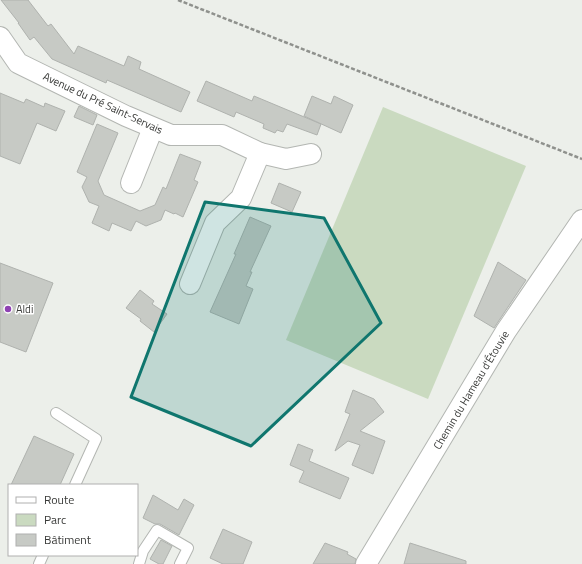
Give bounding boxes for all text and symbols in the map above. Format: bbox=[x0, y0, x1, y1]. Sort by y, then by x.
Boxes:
street label: Avenue du Pré Saint-Servais bbox=[40, 68, 166, 138]
place label: Aldi bbox=[16, 301, 33, 317]
marker: Aldi bbox=[3, 304, 13, 314]
street label: Chemin du Hameau d'Étouvie bbox=[429, 327, 513, 452]
legend bbox=[8, 484, 138, 556]
text: Route bbox=[44, 490, 74, 509]
text: Parc bbox=[44, 510, 66, 529]
text: Bâtiment bbox=[44, 530, 92, 549]

